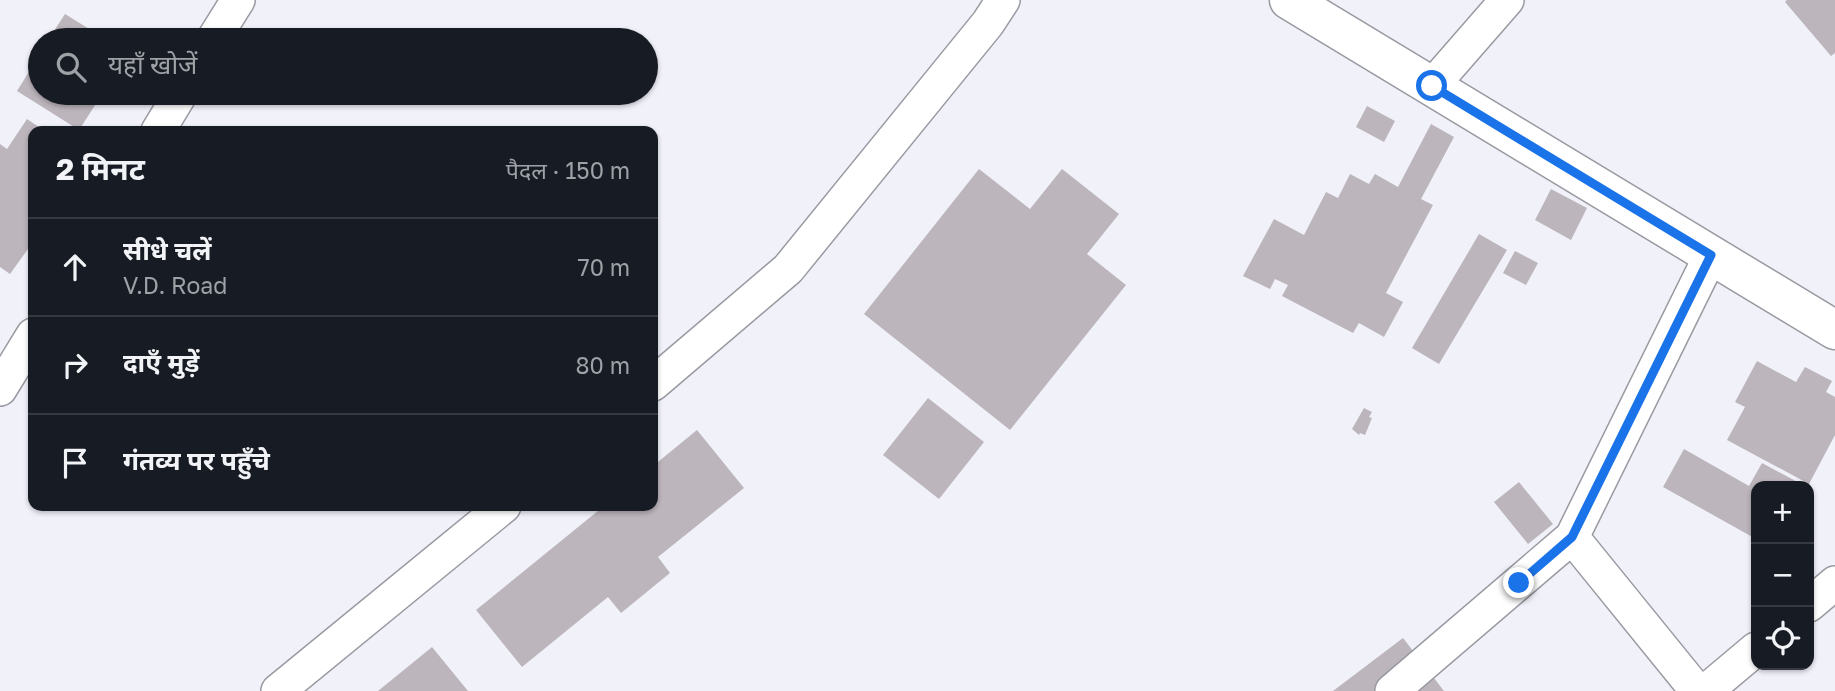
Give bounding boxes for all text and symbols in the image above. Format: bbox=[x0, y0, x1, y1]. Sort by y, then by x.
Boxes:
search box bbox=[28, 28, 658, 105]
icon: search bbox=[52, 48, 90, 86]
text: यहाँ खोजें bbox=[108, 49, 197, 80]
route start bbox=[1416, 70, 1447, 101]
text: 2 मिनट bbox=[56, 151, 145, 187]
text: पैदल · 150 m bbox=[506, 156, 630, 184]
text: सीधे चलें bbox=[123, 235, 211, 266]
icon: ahead bbox=[56, 248, 94, 286]
text: 70 m bbox=[577, 253, 630, 281]
text: V.D. Road bbox=[123, 271, 227, 299]
icon: right bbox=[56, 346, 94, 384]
text: दाएँ मुड़ें bbox=[123, 347, 199, 378]
text: 80 m bbox=[576, 351, 630, 379]
icon: arrive bbox=[56, 444, 94, 482]
text: गंतव्य पर पहुँचे bbox=[123, 445, 270, 476]
map controls bbox=[1751, 481, 1814, 670]
button: + bbox=[1751, 481, 1814, 544]
button: − bbox=[1751, 544, 1814, 607]
route end bbox=[1503, 567, 1534, 598]
button: locate bbox=[1751, 607, 1814, 670]

